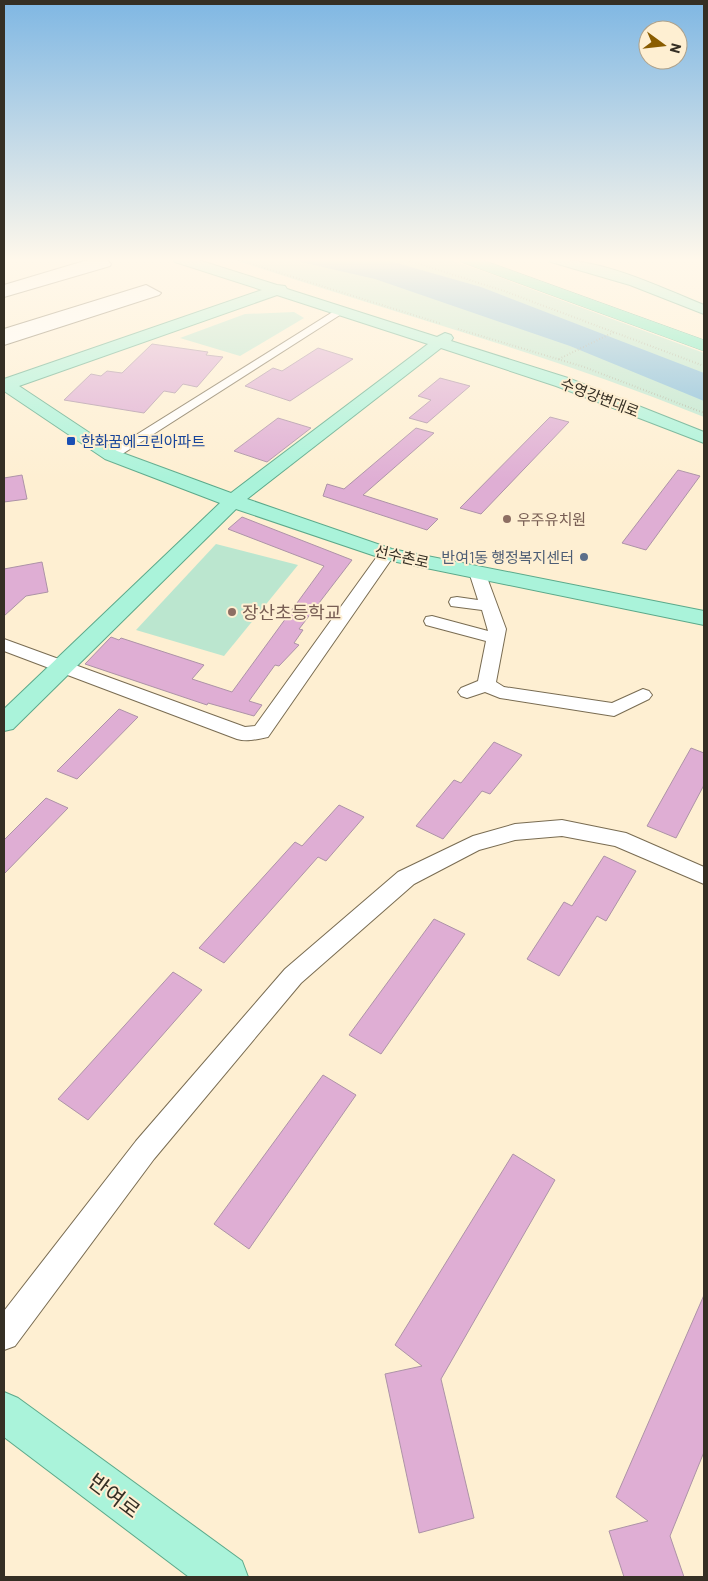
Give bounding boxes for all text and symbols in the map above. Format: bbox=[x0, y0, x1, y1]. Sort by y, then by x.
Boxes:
north arrow bbox=[638, 20, 688, 70]
text: N bbox=[667, 42, 685, 55]
street label: 수영강변대로 bbox=[558, 374, 642, 420]
place label: 한화꿈에그린아파트 bbox=[81, 432, 205, 450]
marker: 한화꿈에그린아파트 bbox=[65, 435, 77, 447]
place label: 우주유치원 bbox=[517, 510, 586, 528]
marker: 우주유치원 bbox=[501, 513, 513, 525]
street label: 선수촌로 bbox=[373, 541, 431, 571]
place label: 반여1동 행정복지센터 bbox=[442, 548, 574, 566]
marker: 반여1동 행정복지센터 bbox=[578, 551, 590, 563]
place label: 장산초등학교 bbox=[242, 601, 341, 623]
marker: 장산초등학교 bbox=[226, 606, 238, 618]
street label: 반여로 bbox=[84, 1468, 146, 1522]

